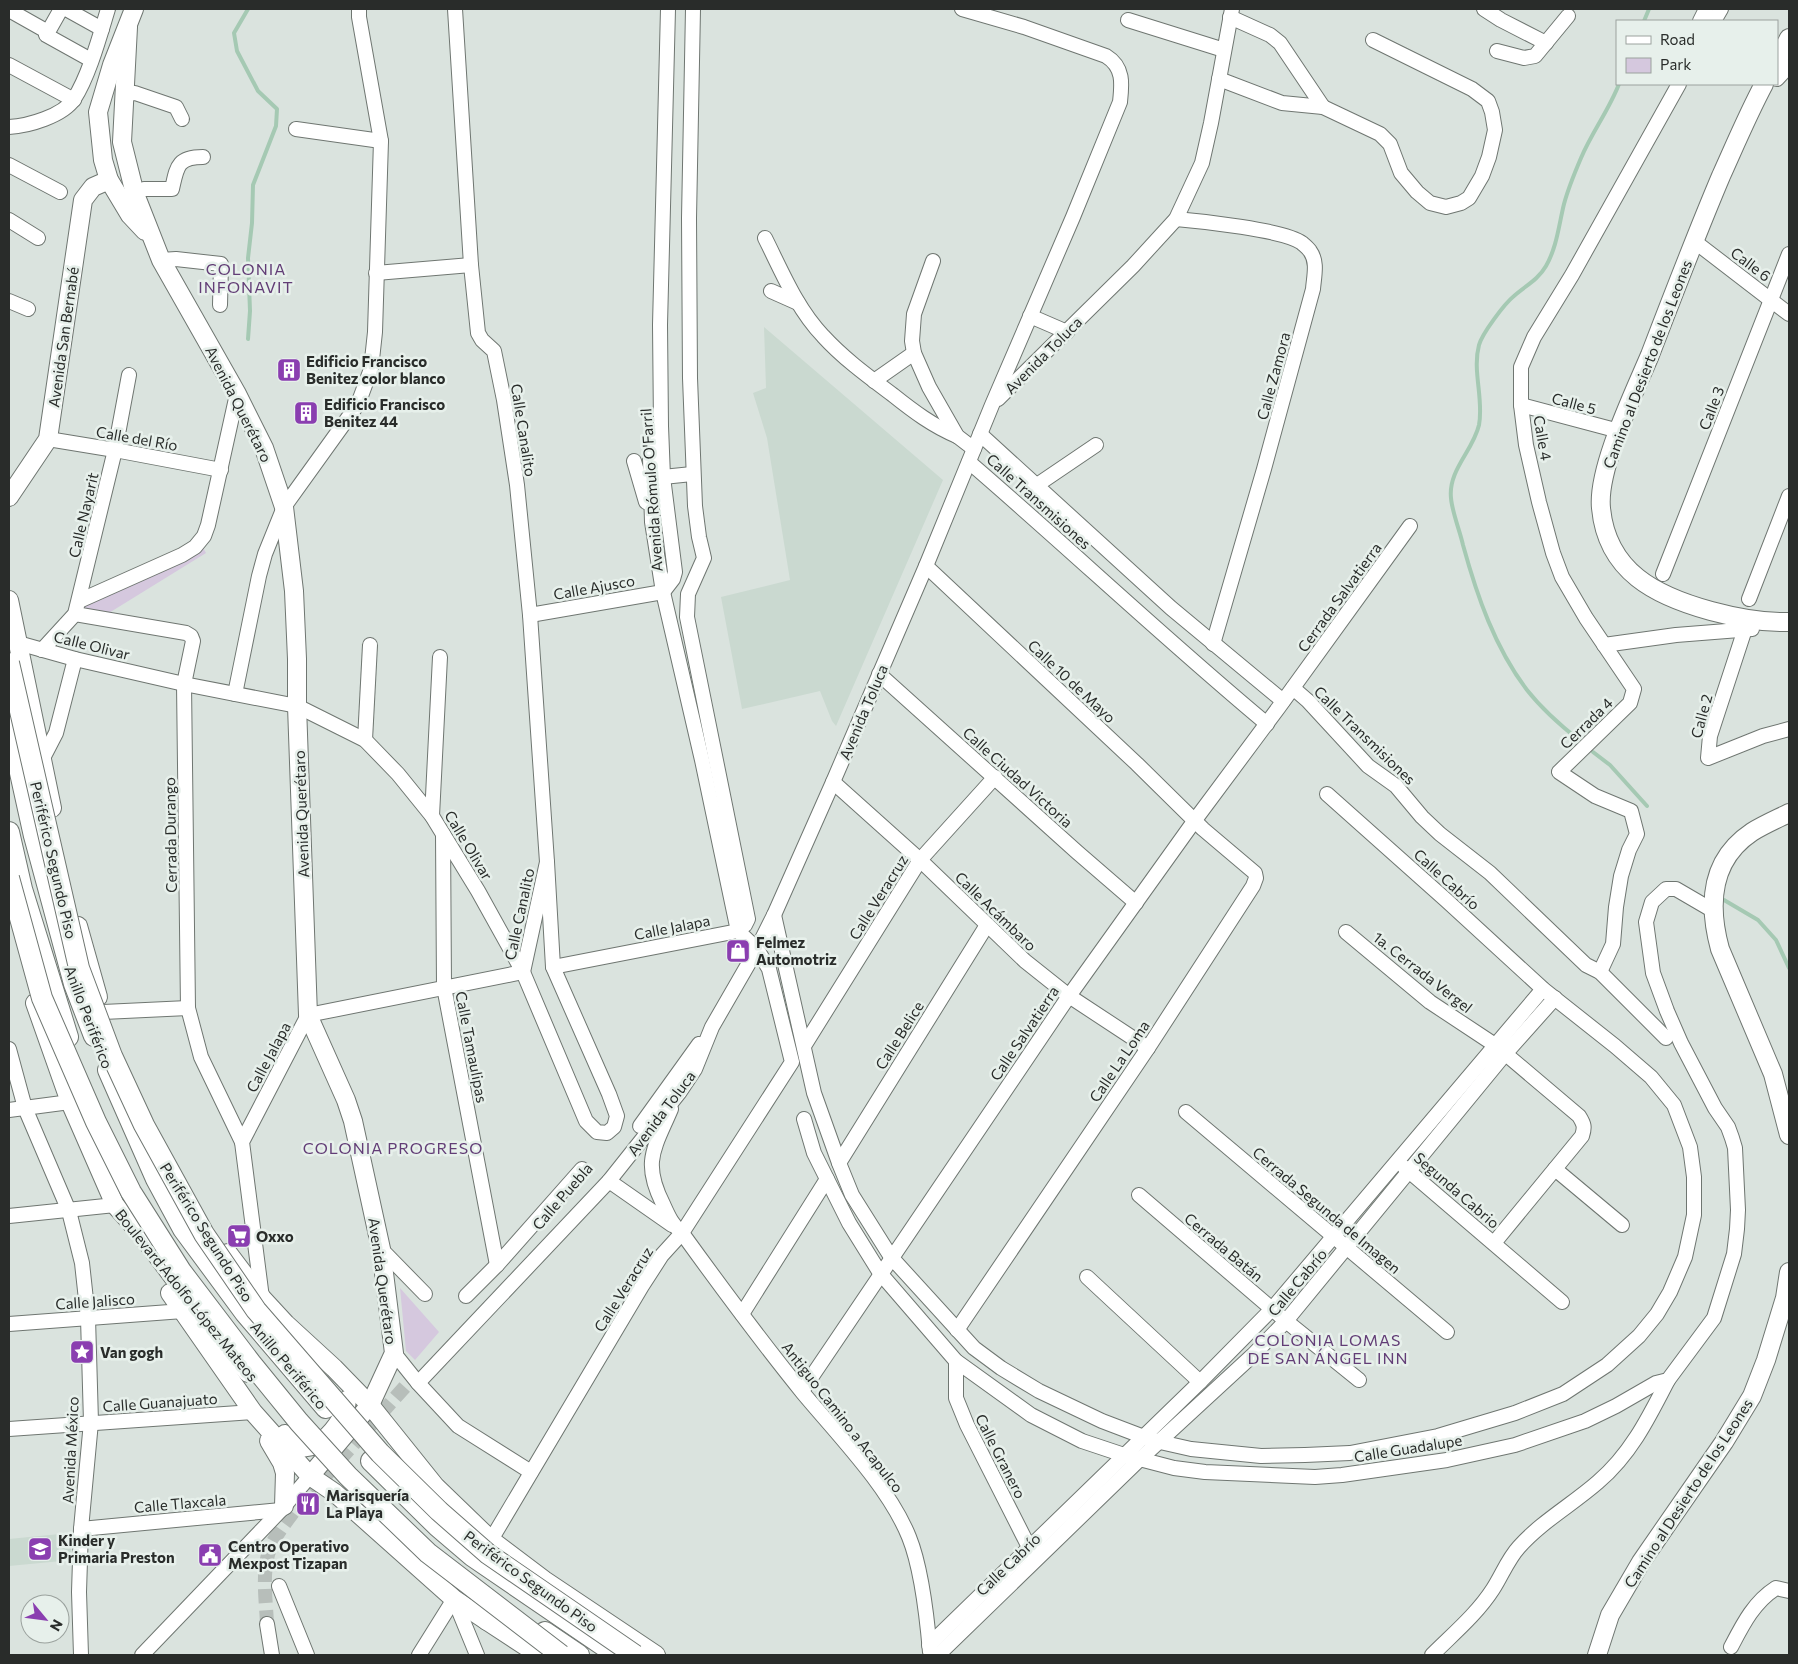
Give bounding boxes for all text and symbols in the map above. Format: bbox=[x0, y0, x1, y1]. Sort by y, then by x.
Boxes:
legend bbox=[1616, 20, 1778, 85]
text: Road bbox=[1660, 30, 1695, 48]
text: Park bbox=[1660, 55, 1691, 73]
street label: Calle 6 bbox=[1727, 243, 1775, 285]
street label: Camino al Desierto de los Leones bbox=[1599, 257, 1695, 471]
district label: COLONIA INFONAVIT bbox=[198, 259, 294, 296]
street label: Avenida San Bernabé bbox=[44, 265, 82, 408]
street label: Avenida Toluca bbox=[1001, 313, 1085, 397]
street label: Calle Zamora bbox=[1253, 330, 1293, 422]
street label: Avenida Querétaro bbox=[202, 343, 276, 465]
place label: Edificio Francisco Benitez color blanco bbox=[306, 352, 446, 387]
building icon: Edificio Francisco Benitez color blanco bbox=[276, 357, 302, 383]
street label: Calle Canalito bbox=[508, 382, 540, 478]
street label: Calle 3 bbox=[1695, 384, 1727, 432]
street label: Calle 5 bbox=[1550, 388, 1598, 418]
place label: Edificio Francisco Benitez 44 bbox=[324, 395, 445, 430]
building icon: Edificio Francisco Benitez 44 bbox=[293, 400, 319, 426]
street label: Avenida Rómulo O'Farril bbox=[636, 408, 666, 572]
street label: Calle 4 bbox=[1530, 414, 1556, 462]
street label: Calle del Río bbox=[95, 422, 179, 454]
street label: Calle Transmisiones bbox=[983, 450, 1095, 553]
street label: Calle Nayarit bbox=[64, 471, 102, 559]
street label: Cerrada Salvatierra bbox=[1293, 539, 1385, 655]
street label: Calle Ajusco bbox=[552, 571, 636, 603]
street label: Calle Olivar bbox=[52, 627, 132, 663]
street label: Calle 10 de Mayo bbox=[1024, 636, 1120, 726]
street label: Avenida Toluca bbox=[835, 662, 891, 762]
street label: Calle Transmisiones bbox=[1311, 682, 1420, 788]
street label: Calle 2 bbox=[1687, 692, 1715, 740]
street label: Cerrada 4 bbox=[1556, 694, 1616, 752]
street label: Calle Ciudad Victoria bbox=[959, 723, 1077, 831]
street label: Avenida Querétaro bbox=[290, 750, 312, 878]
street label: Cerrada Durango bbox=[160, 777, 180, 893]
street label: Periférico Segundo Piso bbox=[27, 780, 81, 940]
street label: Calle Olivar bbox=[441, 807, 497, 883]
street label: Calle Cabrío bbox=[1410, 845, 1484, 913]
street label: Calle Veracruz bbox=[845, 851, 911, 943]
street label: Calle Canalito bbox=[500, 866, 538, 962]
street label: Calle Acámbaro bbox=[952, 868, 1040, 954]
street label: Calle Jalapa bbox=[632, 911, 712, 943]
street label: 1a. Cerrada Vergel bbox=[1370, 928, 1476, 1016]
place label: Felmez Automotriz bbox=[756, 933, 837, 968]
shop icon: Felmez Automotriz bbox=[725, 938, 751, 964]
street label: Anillo Periférico bbox=[61, 963, 117, 1071]
street label: Calle Salvatierra bbox=[986, 982, 1062, 1084]
street label: Calle Tamaulipas bbox=[452, 990, 492, 1104]
street label: Calle Belice bbox=[871, 997, 927, 1072]
street label: Calle La Loma bbox=[1085, 1017, 1153, 1105]
street label: Calle Jalapa bbox=[242, 1019, 294, 1095]
street label: Avenida Toluca bbox=[623, 1067, 699, 1159]
district label: COLONIA PROGRESO bbox=[303, 1138, 483, 1157]
street label: Cerrada Segunda de Imagen bbox=[1249, 1143, 1405, 1277]
street label: Segunda Cabrio bbox=[1411, 1148, 1503, 1232]
street label: Periférico Segundo Piso bbox=[157, 1159, 257, 1305]
street label: Calle Puebla bbox=[528, 1159, 596, 1233]
street label: Boulevard Adolfo López Mateos bbox=[112, 1205, 262, 1385]
street label: Cerrada Batán bbox=[1181, 1209, 1267, 1285]
street label: Avenida Querétaro bbox=[365, 1217, 401, 1346]
supermarket icon: Oxxo bbox=[226, 1223, 252, 1249]
place label: Oxxo bbox=[256, 1227, 294, 1245]
street label: Calle Veracruz bbox=[590, 1243, 656, 1335]
street label: Calle Cabrío bbox=[1264, 1245, 1330, 1319]
street label: Calle Jalisco bbox=[55, 1289, 135, 1313]
street label: Anillo Periférico bbox=[247, 1318, 331, 1413]
district label: COLONIA LOMAS DE SAN ÁNGEL INN bbox=[1247, 1330, 1409, 1367]
street label: Antiguo Camino a Acapulco bbox=[779, 1338, 907, 1496]
place icon: Van gogh bbox=[69, 1339, 95, 1365]
place label: Van gogh bbox=[100, 1343, 163, 1361]
street label: Calle Guanajuato bbox=[102, 1389, 218, 1415]
street label: Camino al Desierto de los Leones bbox=[1620, 1395, 1756, 1591]
street label: Avenida México bbox=[58, 1396, 82, 1504]
street label: Calle Granero bbox=[972, 1411, 1030, 1501]
street label: Calle Guadalupe bbox=[1353, 1431, 1463, 1465]
place label: Marisquería La Playa bbox=[326, 1486, 409, 1521]
street label: Calle Tlaxcala bbox=[133, 1490, 227, 1516]
restaurant icon: Marisquería La Playa bbox=[295, 1491, 321, 1517]
street label: Periférico Segundo Piso bbox=[461, 1526, 601, 1636]
street label: Calle Cabrío bbox=[972, 1529, 1044, 1599]
place label: Kinder y Primaria Preston bbox=[58, 1531, 175, 1566]
school or university icon: Kinder y Primaria Preston bbox=[27, 1536, 53, 1562]
place label: Centro Operativo Mexpost Tizapan bbox=[228, 1537, 349, 1572]
public building icon: Centro Operativo Mexpost Tizapan bbox=[197, 1542, 223, 1568]
north arrow bbox=[20, 1594, 70, 1644]
text: N bbox=[47, 1617, 67, 1634]

